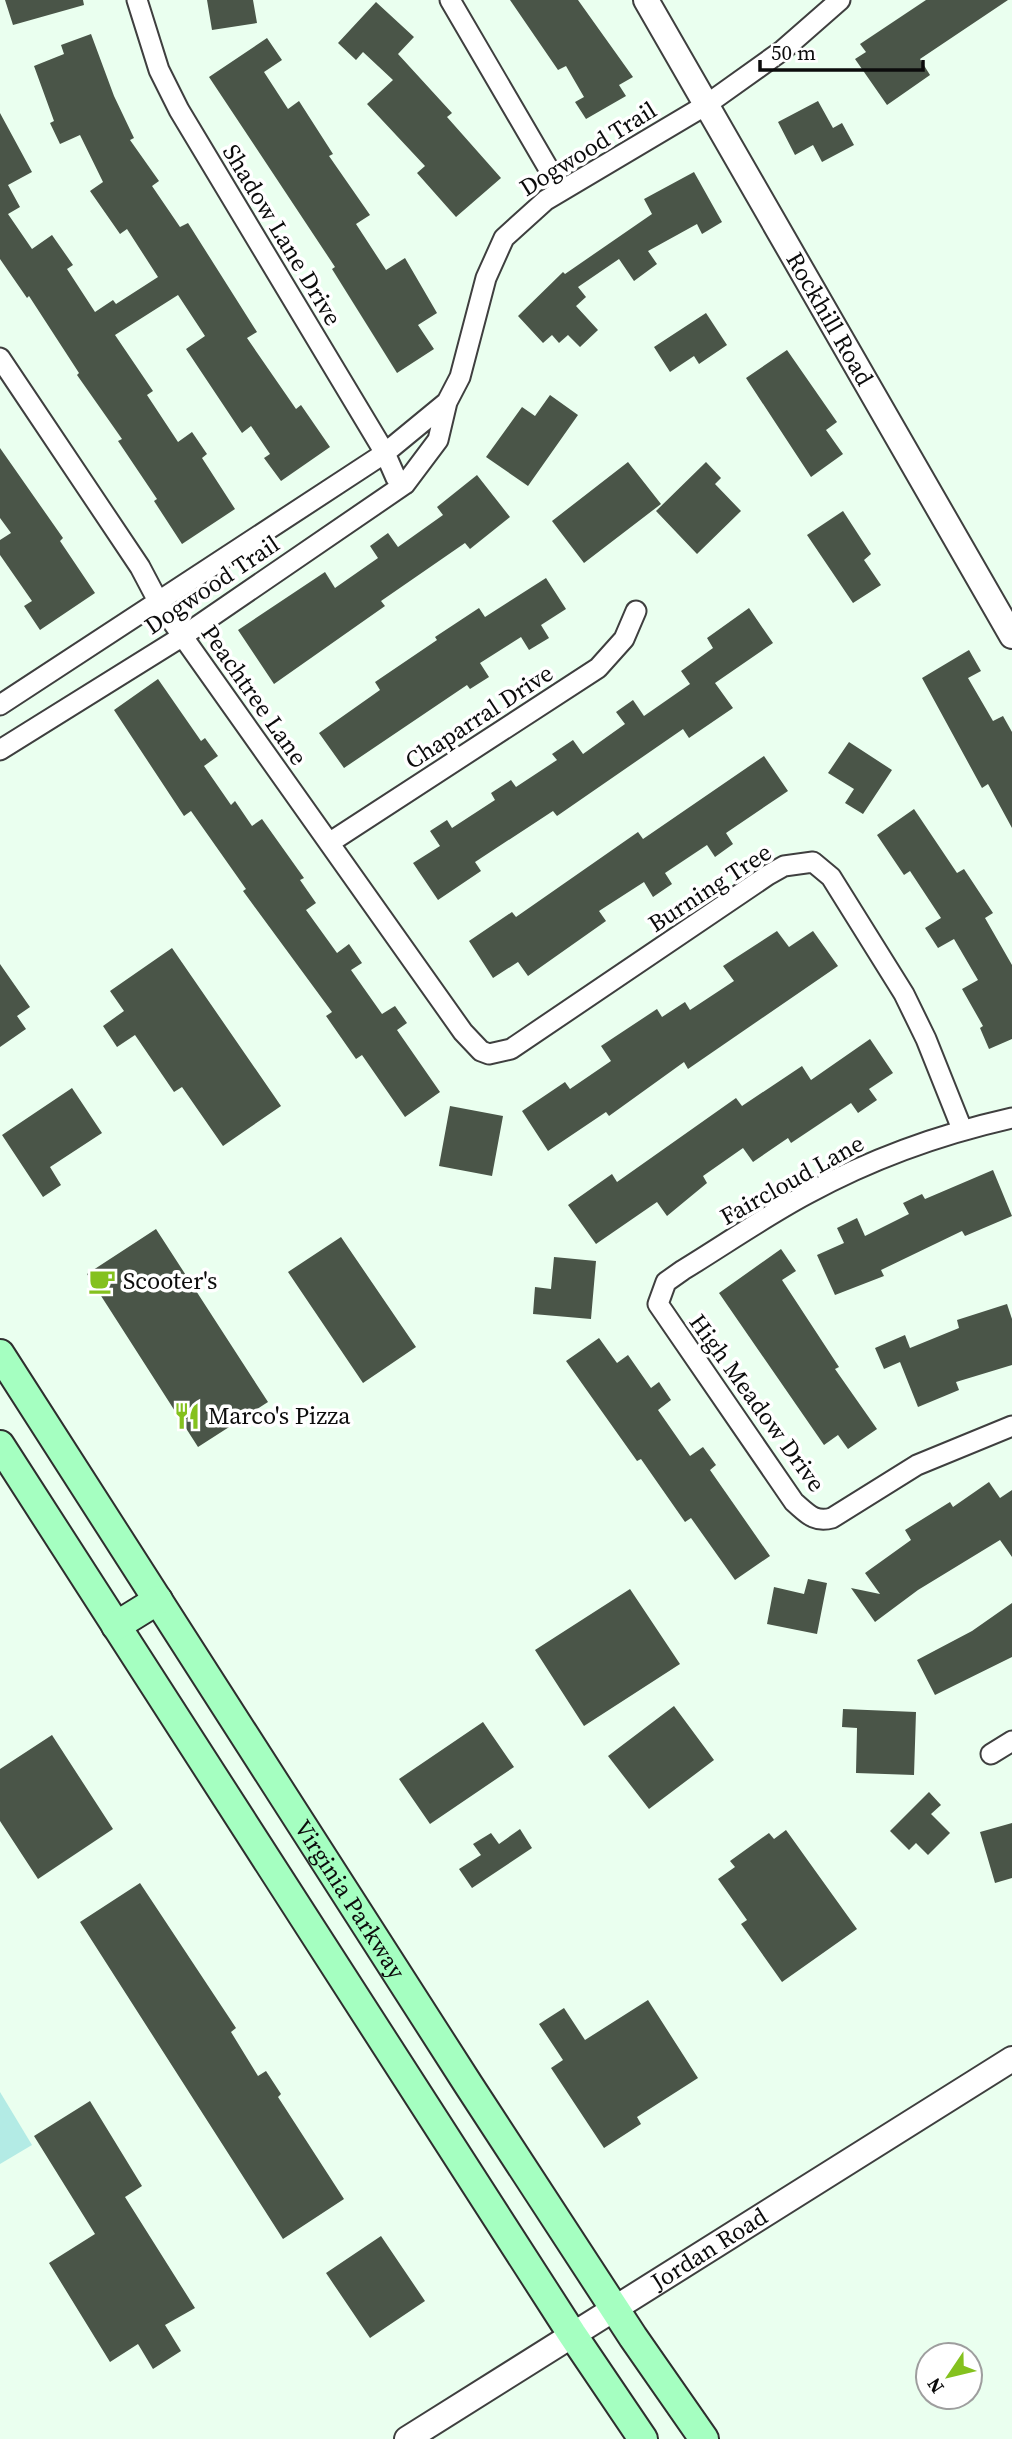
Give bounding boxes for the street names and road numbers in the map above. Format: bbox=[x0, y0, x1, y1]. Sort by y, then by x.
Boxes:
street label: Dogwood Trail bbox=[513, 93, 663, 204]
street label: Shadow Lane Drive bbox=[215, 138, 350, 332]
street label: Rockhill Road bbox=[779, 246, 882, 392]
street label: Dogwood Trail bbox=[138, 527, 286, 642]
street label: Peachtree Lane bbox=[194, 618, 315, 772]
street label: Chaparral Drive bbox=[398, 656, 559, 777]
street label: Burning Tree bbox=[642, 835, 778, 940]
street label: Faircloud Lane bbox=[714, 1126, 870, 1233]
street label: High Meadow Drive bbox=[682, 1307, 833, 1498]
street label: Virginia Parkway bbox=[287, 1813, 414, 1986]
street label: Jordan Road bbox=[644, 2200, 774, 2298]

